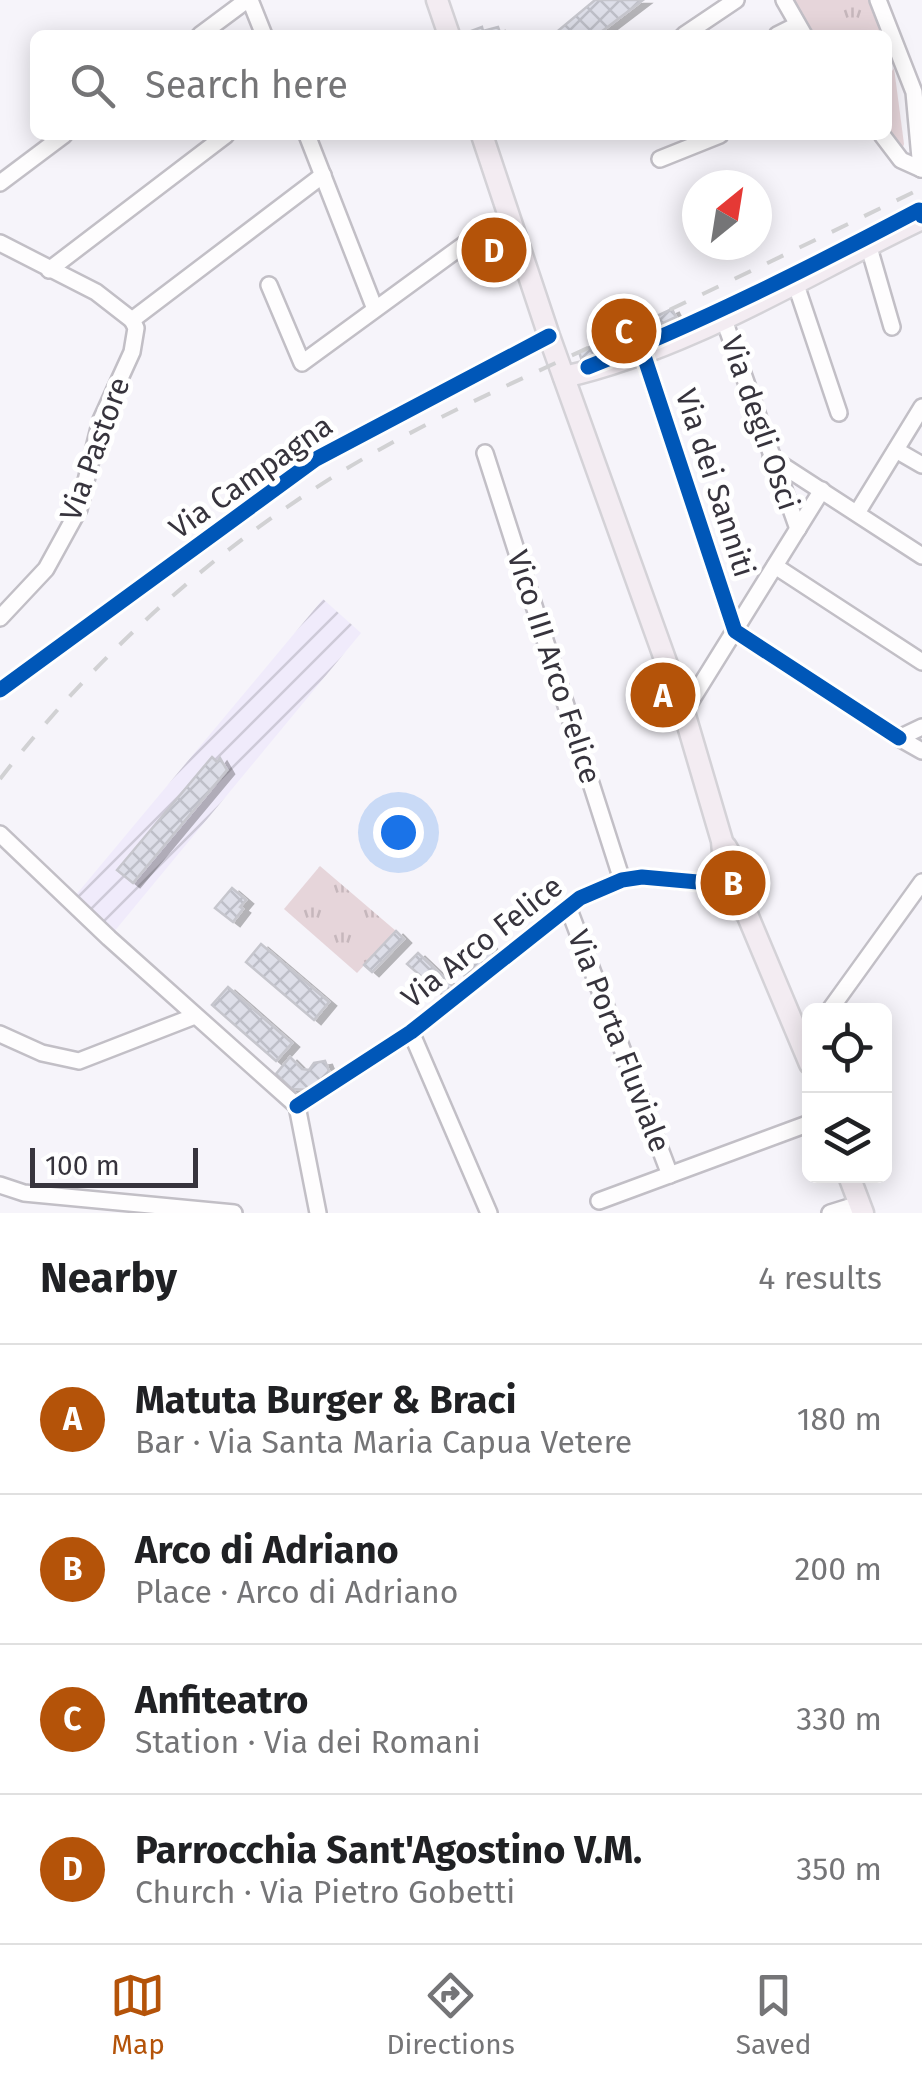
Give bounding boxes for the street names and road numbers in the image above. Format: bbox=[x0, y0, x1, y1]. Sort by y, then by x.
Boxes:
street label: Via degli Osci bbox=[713, 331, 807, 515]
street label: Via Pastore bbox=[52, 372, 138, 526]
street label: Via dei Sanniti bbox=[668, 384, 762, 582]
street label: Via Campagna bbox=[162, 407, 340, 547]
street label: Vico III Arco Felice bbox=[499, 546, 609, 788]
street label: Via Arco Felice bbox=[395, 868, 569, 1016]
street label: Via Porta Fluviale bbox=[560, 925, 678, 1157]

